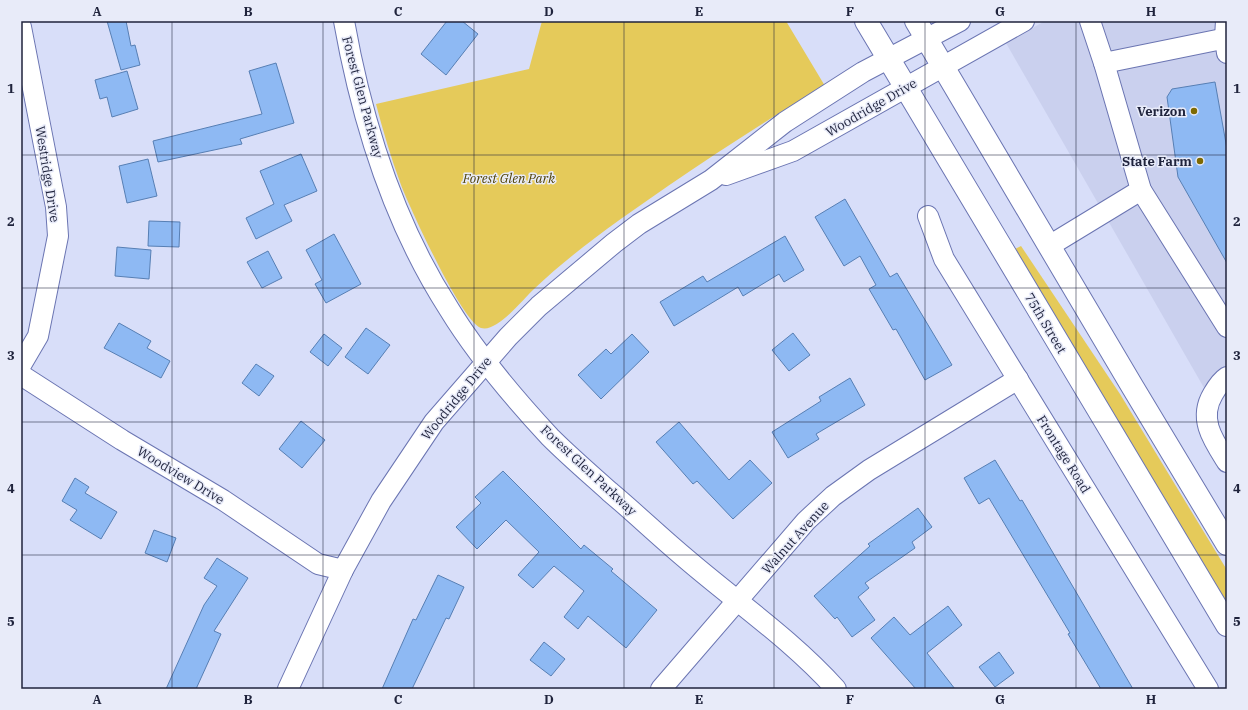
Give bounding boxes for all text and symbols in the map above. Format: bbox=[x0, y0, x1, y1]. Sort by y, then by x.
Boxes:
text: A bbox=[92, 3, 102, 20]
text: B bbox=[243, 3, 253, 20]
text: C bbox=[394, 3, 403, 20]
text: D bbox=[544, 3, 554, 20]
text: E bbox=[695, 3, 703, 20]
text: F bbox=[846, 3, 854, 20]
text: G bbox=[995, 3, 1005, 20]
text: H bbox=[1146, 3, 1157, 20]
street label: Forest Glen Parkway bbox=[338, 34, 387, 160]
street label: Woodridge Drive bbox=[823, 74, 920, 140]
text: 1 bbox=[7, 80, 15, 97]
text: 1 bbox=[1233, 80, 1241, 97]
place label: Verizon bbox=[1137, 103, 1186, 120]
marker: Verizon bbox=[1189, 106, 1199, 116]
street label: Westridge Drive bbox=[31, 125, 64, 224]
place label: State Farm bbox=[1122, 153, 1192, 170]
marker: State Farm bbox=[1195, 156, 1205, 166]
park label: Forest Glen Park bbox=[462, 170, 555, 187]
text: 2 bbox=[7, 213, 15, 230]
text: 2 bbox=[1233, 213, 1241, 230]
street label: 75th Street bbox=[1021, 290, 1071, 357]
text: 3 bbox=[7, 347, 15, 364]
text: 3 bbox=[1233, 347, 1241, 364]
street label: Woodridge Drive bbox=[418, 353, 495, 443]
street label: Frontage Road bbox=[1033, 412, 1094, 497]
street label: Forest Glen Parkway bbox=[537, 421, 640, 519]
street label: Woodview Drive bbox=[134, 443, 227, 508]
text: 4 bbox=[7, 480, 15, 497]
text: 4 bbox=[1233, 480, 1241, 497]
street label: Walnut Avenue bbox=[758, 497, 833, 577]
text: 5 bbox=[7, 613, 15, 630]
text: 5 bbox=[1233, 613, 1241, 630]
text: A bbox=[92, 691, 102, 708]
text: B bbox=[243, 691, 253, 708]
text: C bbox=[394, 691, 403, 708]
text: D bbox=[544, 691, 554, 708]
text: E bbox=[695, 691, 703, 708]
text: F bbox=[846, 691, 854, 708]
text: G bbox=[995, 691, 1005, 708]
text: H bbox=[1146, 691, 1157, 708]

